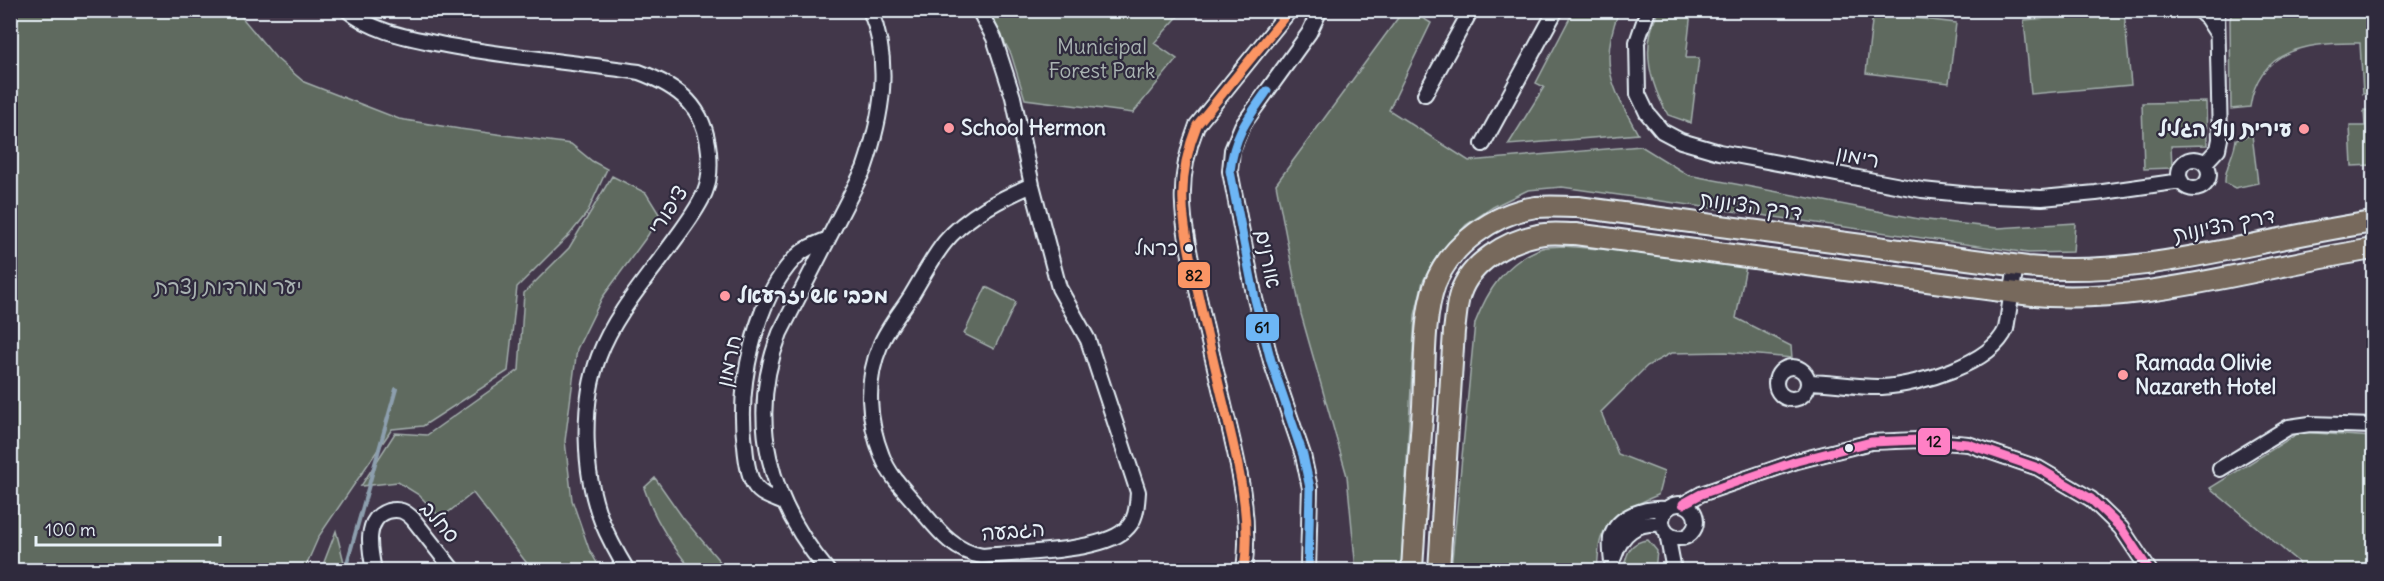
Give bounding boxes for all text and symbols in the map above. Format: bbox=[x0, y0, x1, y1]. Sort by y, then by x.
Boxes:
park label: Municipal Forest Park bbox=[1048, 33, 1156, 84]
place label: School Hermon bbox=[961, 114, 1106, 141]
place label: עירית נוף הגליל bbox=[2158, 115, 2292, 142]
marker: School Hermon bbox=[942, 121, 956, 135]
marker: עירית נוף הגליל bbox=[2297, 122, 2311, 136]
street label: רימון bbox=[1834, 139, 1882, 174]
street label: ציפורי bbox=[642, 180, 693, 239]
street label: דרך הציונות bbox=[1698, 185, 1804, 226]
street label: דרך הציונות bbox=[2171, 201, 2277, 248]
street label: אורנים bbox=[1249, 227, 1288, 291]
place label: כרמל bbox=[1134, 235, 1178, 260]
marker: כרמל bbox=[1183, 242, 1195, 254]
line badge: 82 bbox=[1177, 261, 1211, 289]
text: 82 bbox=[1185, 265, 1203, 285]
park label: יער מורדות נצרת bbox=[153, 273, 302, 300]
place label: מכבי אש יזרעאל bbox=[737, 282, 888, 309]
marker: מכבי אש יזרעאל bbox=[718, 289, 732, 303]
line badge: 61 bbox=[1245, 313, 1280, 342]
text: 61 bbox=[1254, 317, 1270, 337]
street label: חרמון bbox=[710, 333, 747, 389]
place label: Ramada Olivie Nazareth Hotel bbox=[2135, 349, 2276, 400]
marker: Ramada Olivie Nazareth Hotel bbox=[2116, 368, 2130, 382]
line badge: 12 bbox=[1917, 427, 1951, 456]
text: 12 bbox=[1926, 431, 1942, 451]
unlabelled marker bbox=[1843, 442, 1855, 454]
street label: סחלב bbox=[415, 495, 466, 548]
scale bar bbox=[36, 509, 220, 547]
street label: הגבעה bbox=[980, 515, 1046, 546]
text: 100 m bbox=[45, 518, 96, 541]

